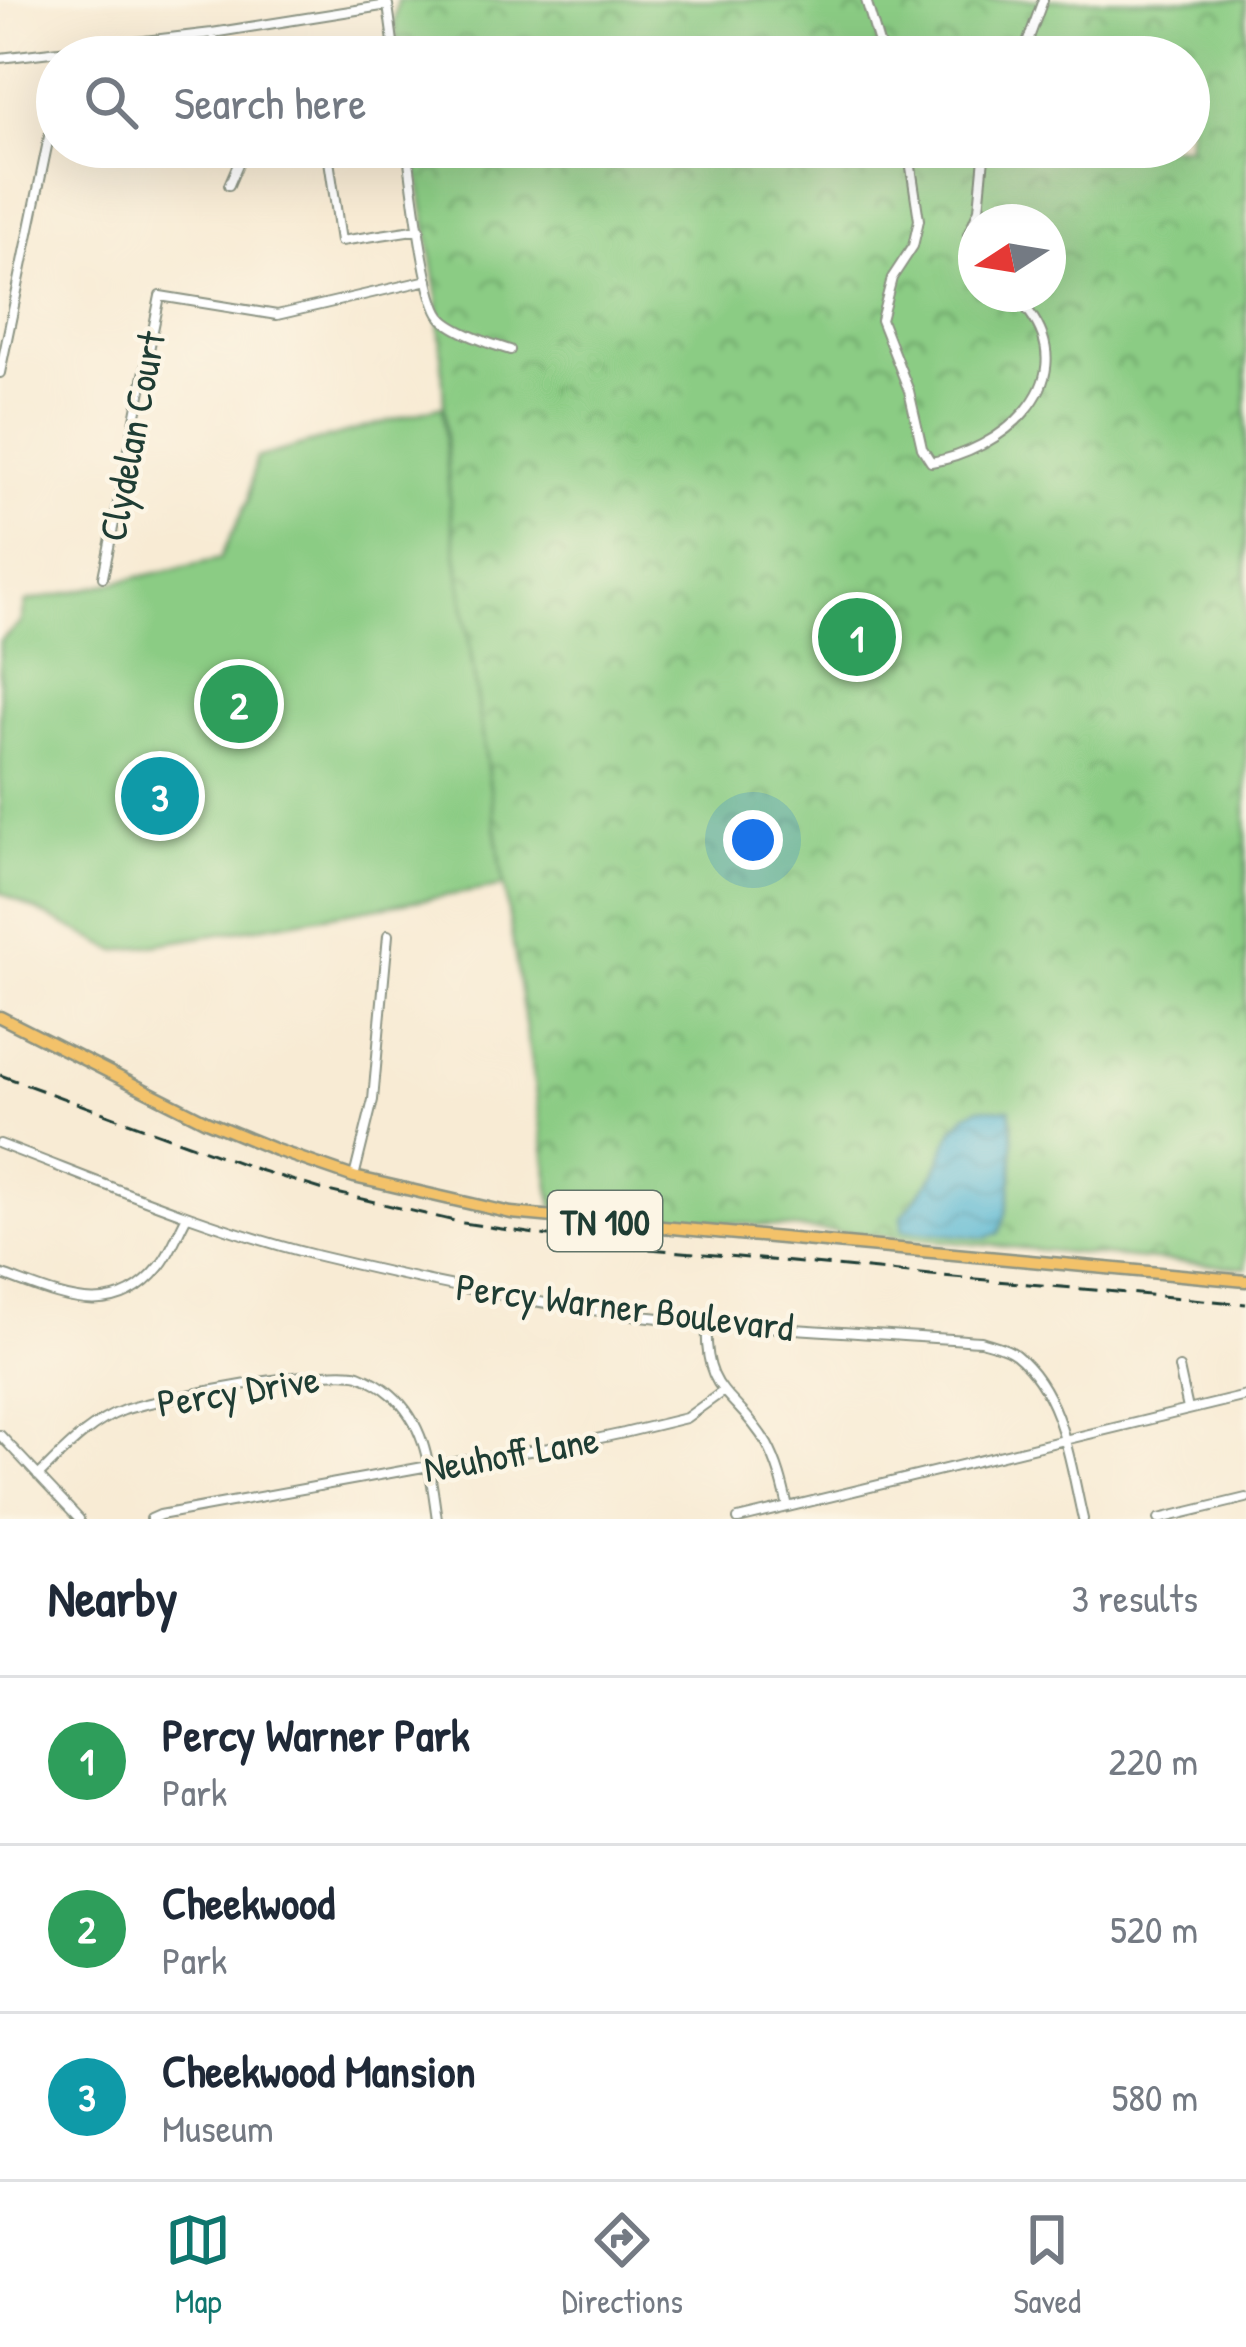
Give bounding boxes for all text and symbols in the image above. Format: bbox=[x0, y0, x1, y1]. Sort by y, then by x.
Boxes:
search box bbox=[36, 36, 1210, 168]
icon: search bbox=[78, 69, 144, 135]
text: Search here bbox=[174, 72, 366, 133]
north arrow bbox=[958, 204, 1066, 312]
street label: Clydelan Court bbox=[85, 326, 177, 545]
pin: 1 bbox=[818, 592, 896, 682]
pin: 2 bbox=[200, 659, 278, 749]
pin: 3 bbox=[121, 751, 199, 841]
your location bbox=[723, 810, 783, 870]
road number: TN 100 bbox=[548, 1191, 662, 1251]
street label: Percy Warner Boulevard bbox=[453, 1259, 797, 1353]
street label: Percy Drive bbox=[153, 1351, 323, 1429]
street label: Neuhoff Lane bbox=[420, 1412, 602, 1494]
text: Nearby bbox=[48, 1563, 178, 1632]
text: 3 results bbox=[1072, 1571, 1198, 1624]
text: Percy Warner Park bbox=[162, 1704, 470, 1765]
text: 1 bbox=[80, 1734, 94, 1787]
text: 220 m bbox=[1109, 1734, 1198, 1787]
text: Park bbox=[162, 1765, 227, 1818]
text: Cheekwood bbox=[162, 1872, 335, 1933]
text: 2 bbox=[78, 1902, 96, 1955]
text: 520 m bbox=[1110, 1902, 1198, 1955]
text: Park bbox=[162, 1933, 227, 1986]
text: Cheekwood Mansion bbox=[162, 2040, 476, 2101]
text: 3 bbox=[78, 2070, 96, 2123]
text: 580 m bbox=[1112, 2070, 1198, 2123]
text: Museum bbox=[162, 2101, 273, 2154]
tab: Map bbox=[165, 2207, 231, 2323]
tab: Directions bbox=[562, 2207, 683, 2323]
tab: Saved bbox=[1013, 2207, 1081, 2323]

